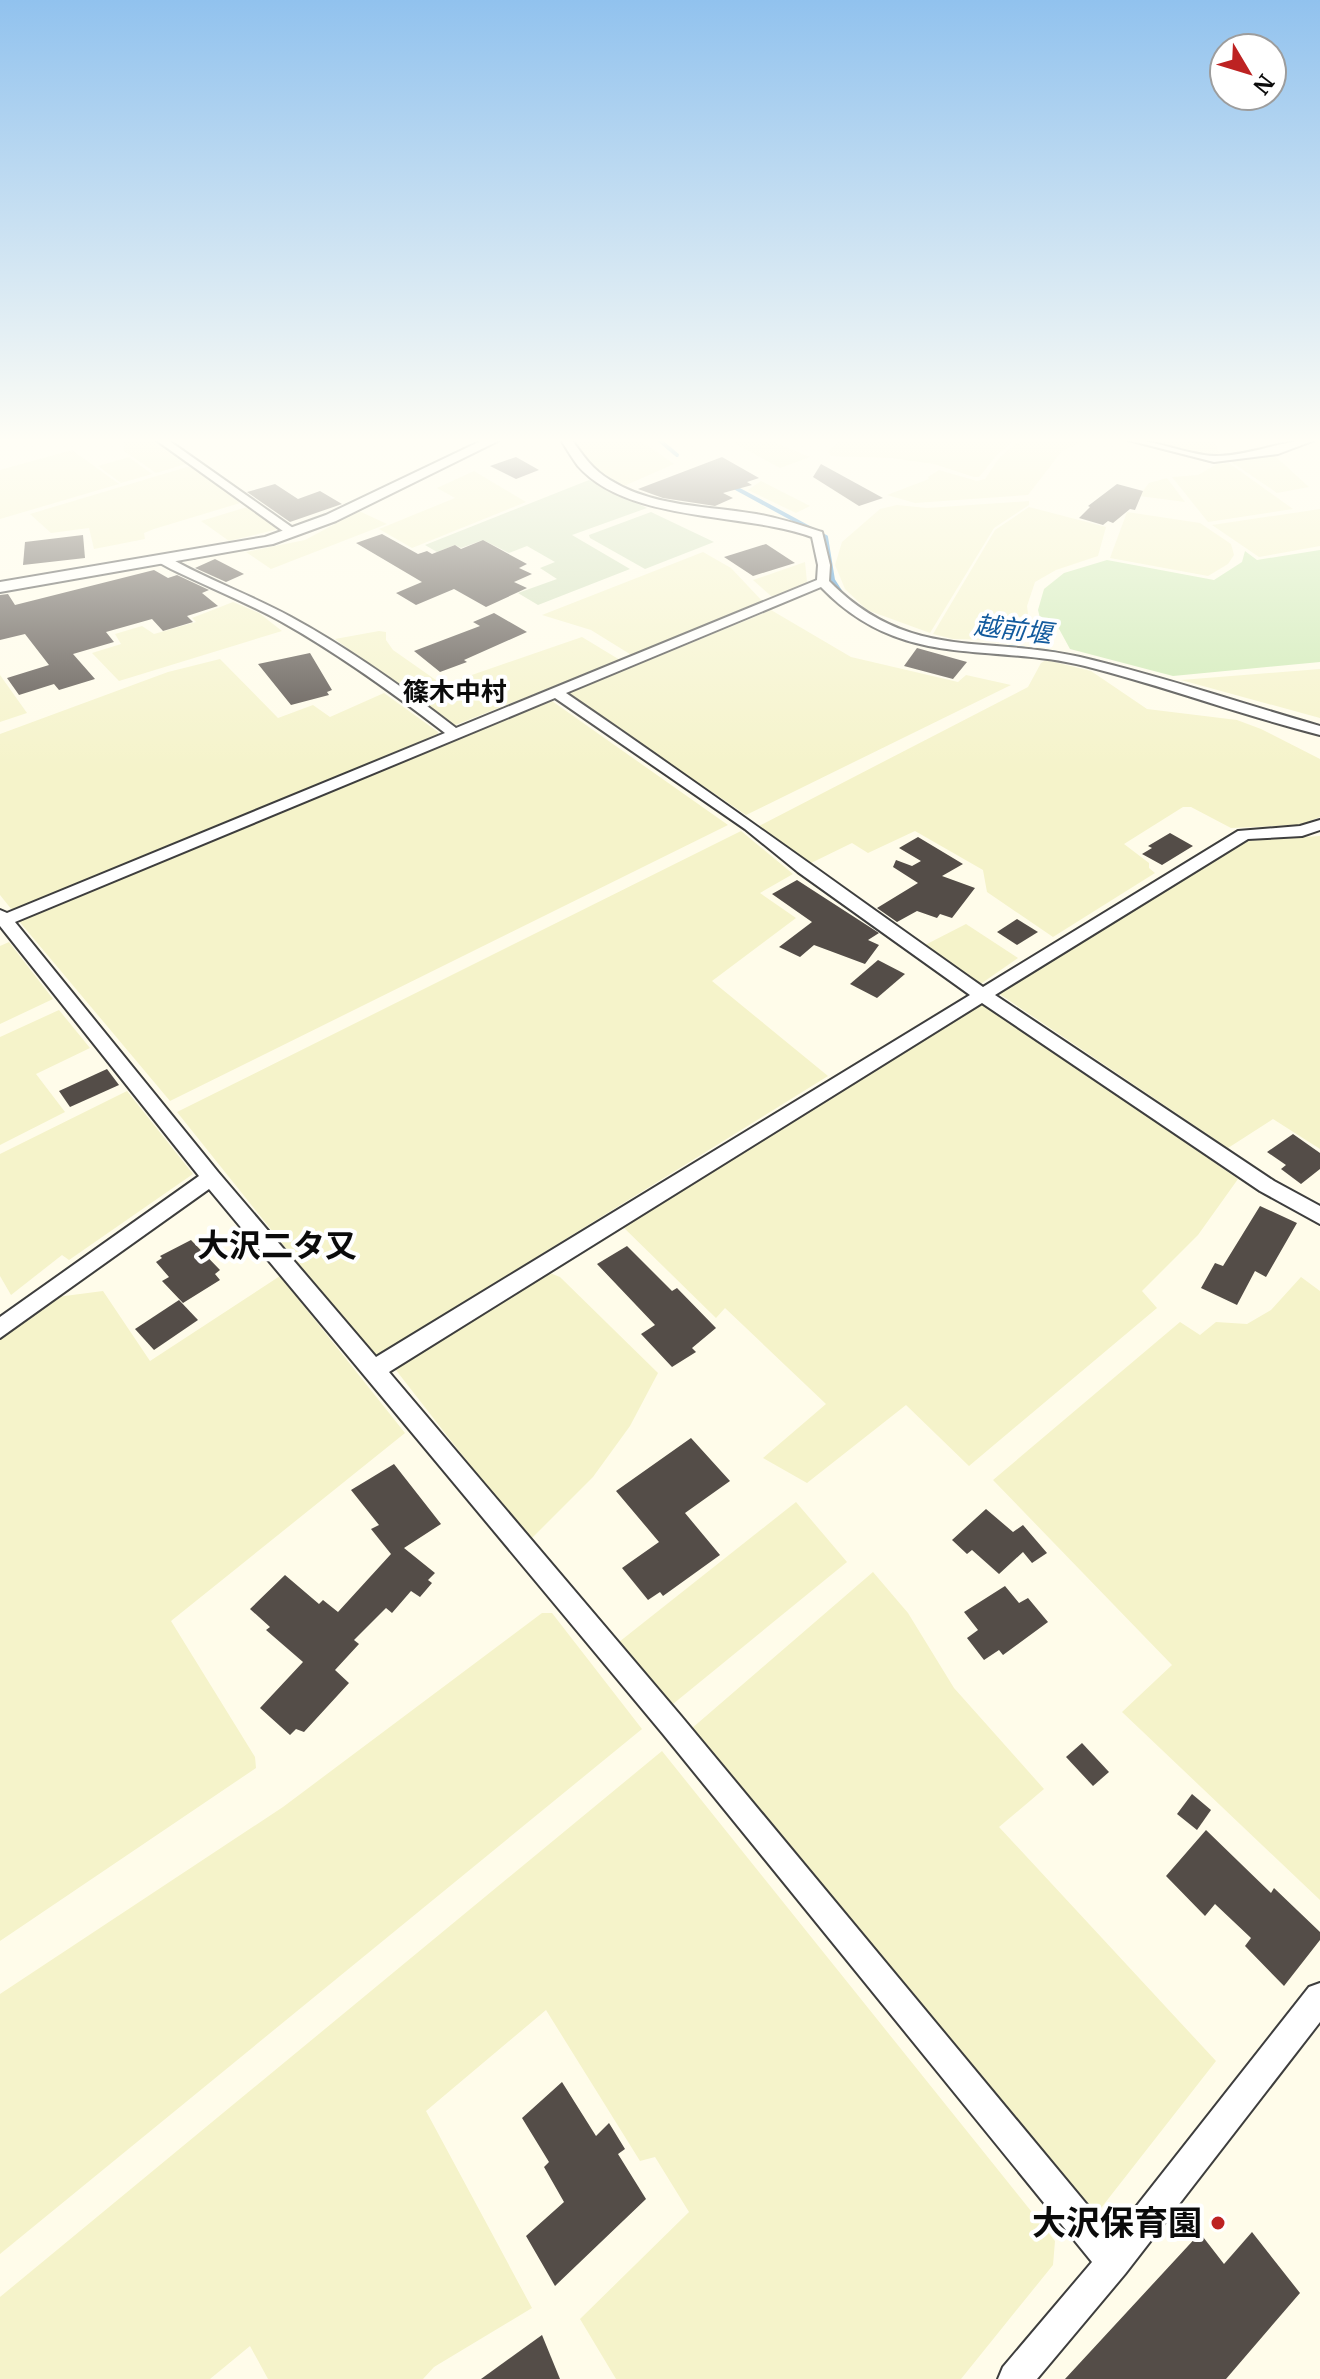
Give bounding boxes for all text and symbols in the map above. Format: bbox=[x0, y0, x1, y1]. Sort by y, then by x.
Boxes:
north arrow bbox=[1208, 32, 1288, 112]
text: N bbox=[1247, 69, 1280, 100]
water label: 越前堰 bbox=[972, 608, 1058, 651]
district label: 篠木中村 bbox=[403, 675, 507, 708]
district label: 大沢二タ又 bbox=[197, 1226, 357, 1266]
place label: 大沢保育園 bbox=[1032, 2202, 1202, 2244]
marker: 大沢保育園 bbox=[1209, 2214, 1227, 2232]

